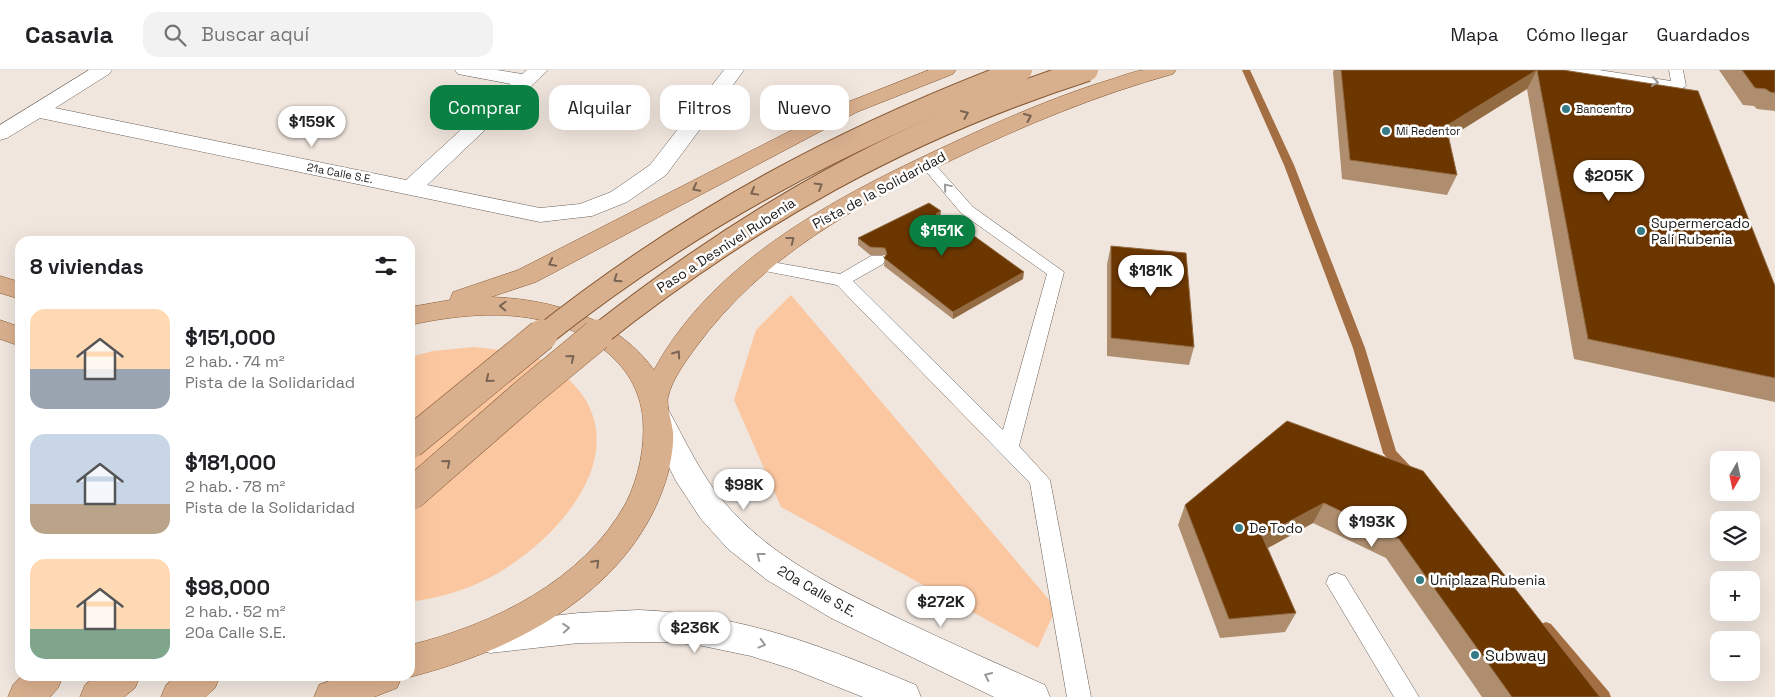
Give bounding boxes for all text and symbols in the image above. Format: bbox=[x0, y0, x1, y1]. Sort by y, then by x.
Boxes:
search box bbox=[143, 12, 493, 57]
text: Casavia bbox=[25, 19, 113, 50]
icon: search bbox=[161, 21, 189, 49]
text: Buscar aquí bbox=[201, 22, 309, 47]
text: Mapa bbox=[1450, 23, 1498, 46]
text: Cómo llegar bbox=[1526, 23, 1628, 46]
text: Guardados bbox=[1656, 23, 1750, 46]
one-way arrow bbox=[1651, 76, 1659, 87]
chip: Comprar bbox=[430, 85, 539, 130]
chip: Alquilar bbox=[549, 85, 650, 130]
chip: Filtros bbox=[660, 85, 750, 130]
chip: Nuevo bbox=[760, 85, 849, 130]
place label: Bancentro bbox=[1576, 102, 1632, 116]
marker: Bancentro bbox=[1560, 103, 1572, 115]
pin: $159K bbox=[277, 106, 347, 148]
one-way arrow bbox=[960, 110, 969, 120]
text: $159K bbox=[289, 111, 335, 132]
one-way arrow bbox=[1023, 112, 1032, 123]
place label: Mi Redentor bbox=[1396, 124, 1460, 138]
marker: Mi Redentor bbox=[1380, 125, 1392, 137]
street label: Pista de la Solidaridad bbox=[809, 147, 949, 233]
street label: 21a Calle S.E. bbox=[306, 160, 374, 186]
pin: $205K bbox=[1574, 160, 1644, 202]
text: $205K bbox=[1584, 165, 1634, 186]
one-way arrow bbox=[693, 181, 702, 191]
one-way arrow bbox=[814, 182, 823, 192]
one-way arrow bbox=[944, 184, 953, 193]
one-way arrow bbox=[750, 185, 759, 195]
street label: Paso a Desnivel Rubenia bbox=[653, 193, 799, 297]
pin: $151K bbox=[907, 214, 977, 257]
place label: Supermercado Palí Rubenia bbox=[1651, 214, 1750, 248]
text: $151K bbox=[920, 220, 964, 241]
marker: Supermercado Palí Rubenia bbox=[1635, 225, 1647, 237]
one-way arrow bbox=[786, 237, 795, 246]
icon: filters bbox=[372, 252, 400, 280]
text: 8 viviendas bbox=[30, 253, 144, 280]
pin: $181K bbox=[1116, 254, 1186, 297]
one-way arrow bbox=[549, 257, 558, 267]
text: $181K bbox=[1129, 260, 1173, 281]
one-way arrow bbox=[613, 273, 623, 282]
one-way arrow bbox=[498, 301, 506, 312]
text: $151,000 bbox=[185, 324, 276, 351]
icon: home bbox=[70, 329, 130, 389]
one-way arrow bbox=[671, 350, 680, 360]
text: 2 hab. · 74 m² bbox=[185, 351, 285, 372]
one-way arrow bbox=[565, 355, 574, 363]
text: Pista de la Solidaridad bbox=[185, 372, 355, 393]
one-way arrow bbox=[485, 373, 494, 382]
text: $181,000 bbox=[185, 449, 276, 476]
north arrow bbox=[1710, 451, 1760, 501]
map controls bbox=[1710, 451, 1760, 681]
icon: home bbox=[70, 454, 130, 514]
one-way arrow bbox=[441, 459, 450, 468]
pin: $98K bbox=[714, 468, 774, 511]
text: $98K bbox=[724, 474, 764, 495]
text: 2 hab. · 78 m² bbox=[185, 476, 285, 497]
text: Pista de la Solidaridad bbox=[185, 497, 355, 518]
pin: $193K bbox=[1337, 506, 1407, 548]
text: $193K bbox=[1349, 511, 1395, 532]
button: layers bbox=[1710, 511, 1760, 561]
place label: De Todo bbox=[1249, 519, 1303, 537]
marker: De Todo bbox=[1233, 522, 1245, 534]
one-way arrow bbox=[757, 553, 766, 561]
one-way arrow bbox=[590, 560, 599, 569]
street label: 20a Calle S.E. bbox=[774, 561, 860, 621]
place label: Uniplaza Rubenia bbox=[1430, 571, 1546, 589]
button: + bbox=[1710, 571, 1760, 621]
text: $98,000 bbox=[185, 574, 270, 601]
marker: Uniplaza Rubenia bbox=[1414, 574, 1426, 586]
icon: home bbox=[70, 579, 130, 639]
pin: $272K bbox=[906, 586, 976, 628]
text: $272K bbox=[917, 591, 965, 612]
text: 2 hab. · 52 m² bbox=[185, 601, 286, 622]
pin: $236K bbox=[660, 612, 730, 654]
text: $236K bbox=[671, 617, 719, 638]
text: 20a Calle S.E. bbox=[185, 622, 286, 643]
one-way arrow bbox=[563, 623, 571, 634]
button: − bbox=[1710, 631, 1760, 681]
one-way arrow bbox=[758, 638, 767, 649]
place label: Subway bbox=[1485, 645, 1546, 666]
marker: Subway bbox=[1469, 649, 1481, 661]
one-way arrow bbox=[984, 672, 993, 683]

